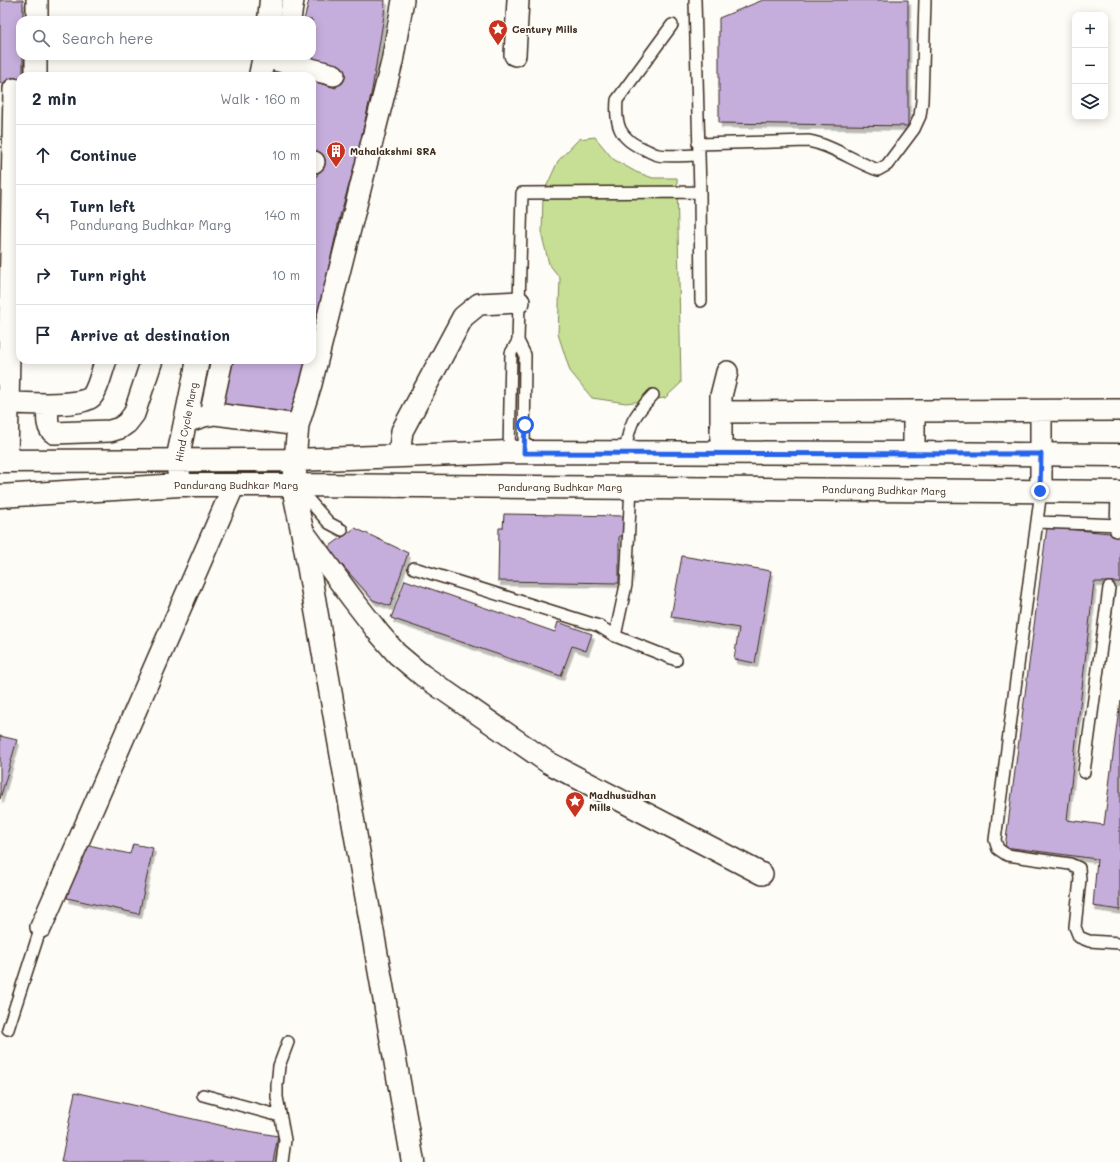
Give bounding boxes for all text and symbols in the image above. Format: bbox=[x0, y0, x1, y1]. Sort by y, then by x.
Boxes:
map controls bbox=[1072, 12, 1108, 120]
button: + bbox=[1072, 12, 1108, 48]
search box bbox=[16, 16, 316, 60]
place icon: Century Mills bbox=[487, 18, 509, 46]
place label: Century Mills bbox=[512, 22, 577, 36]
icon: search bbox=[30, 27, 52, 49]
text: Search here bbox=[62, 28, 153, 48]
button: − bbox=[1072, 48, 1108, 84]
button: layers bbox=[1072, 84, 1108, 120]
text: 2 min bbox=[32, 87, 77, 109]
text: Walk · 160 m bbox=[220, 90, 300, 107]
building icon: Mahalakshmi SRA bbox=[325, 140, 347, 168]
icon: ahead bbox=[32, 144, 54, 166]
place label: Mahalakshmi SRA bbox=[350, 144, 436, 158]
text: Continue bbox=[70, 145, 137, 165]
text: 10 m bbox=[272, 146, 300, 163]
text: Turn left bbox=[70, 196, 135, 216]
icon: left bbox=[32, 204, 54, 226]
text: 140 m bbox=[264, 206, 300, 223]
text: Pandurang Budhkar Marg bbox=[70, 216, 231, 233]
icon: right bbox=[32, 264, 54, 286]
text: Turn right bbox=[70, 265, 147, 285]
text: 10 m bbox=[272, 266, 300, 283]
icon: arrive bbox=[32, 324, 54, 346]
text: Arrive at destination bbox=[70, 325, 230, 345]
street label: Hind Cycle Marg bbox=[171, 381, 201, 463]
route start bbox=[516, 416, 534, 434]
street label: Pandurang Budhkar Marg bbox=[174, 478, 298, 492]
street label: Pandurang Budhkar Marg bbox=[498, 480, 622, 494]
street label: Pandurang Budhkar Marg bbox=[822, 482, 946, 498]
route end bbox=[1031, 482, 1049, 500]
place label: Madhusudhan Mills bbox=[589, 788, 656, 814]
place icon: Madhusudhan Mills bbox=[564, 790, 586, 818]

